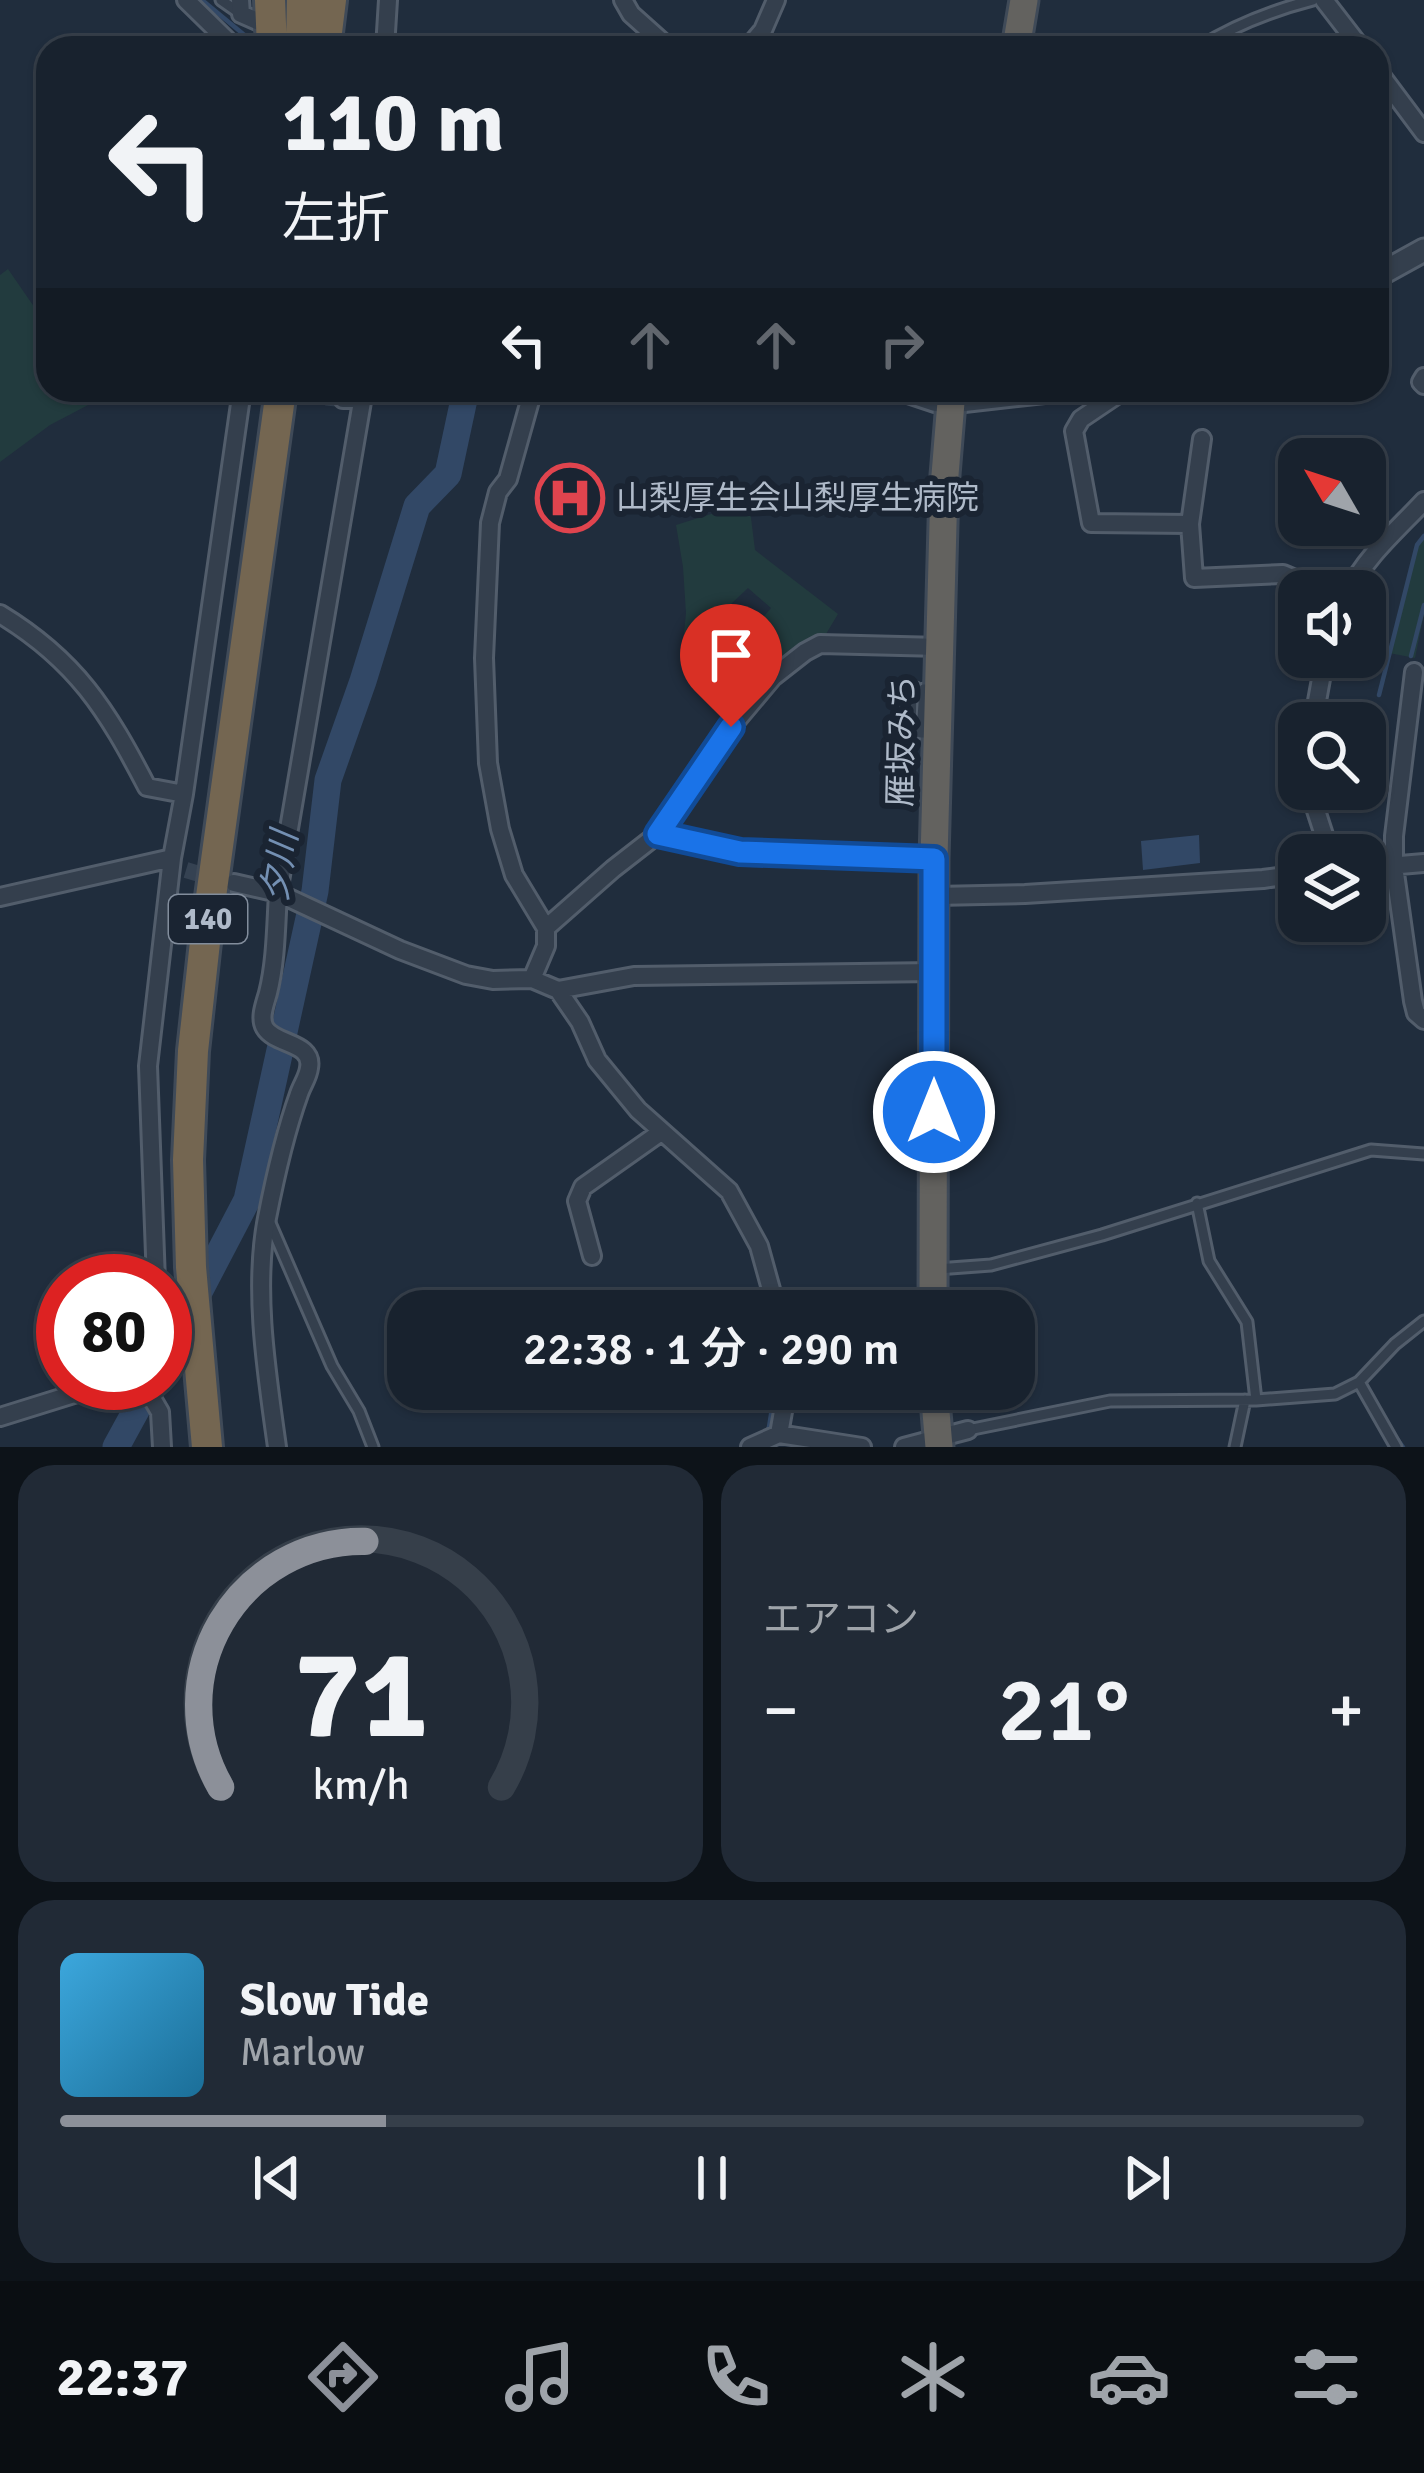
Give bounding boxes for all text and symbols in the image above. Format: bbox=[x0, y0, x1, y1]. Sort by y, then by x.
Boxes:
text: 110 m bbox=[282, 71, 504, 175]
icon: left bbox=[84, 84, 240, 240]
text: 左折 bbox=[282, 186, 390, 253]
icon: left bbox=[491, 312, 557, 378]
icon: ahead bbox=[617, 312, 683, 378]
icon: ahead bbox=[743, 312, 809, 378]
icon: right bbox=[869, 312, 935, 378]
north arrow bbox=[1278, 438, 1386, 546]
map controls bbox=[1278, 438, 1386, 942]
hospital icon: 山梨厚生会山梨厚生病院 bbox=[535, 463, 605, 533]
place label: 山梨厚生会山梨厚生病院 bbox=[616, 478, 979, 519]
button: sound bbox=[1278, 570, 1386, 678]
pin bbox=[680, 604, 782, 727]
icon: arrive bbox=[698, 622, 764, 688]
street label: 雁坂みち bbox=[880, 675, 924, 807]
button: search bbox=[1278, 702, 1386, 810]
water label: 夕川 bbox=[252, 824, 308, 906]
button: layers bbox=[1278, 834, 1386, 942]
road number: 140 bbox=[169, 895, 247, 943]
position arrow bbox=[871, 1049, 997, 1175]
speed limit sign: 80 bbox=[36, 1254, 192, 1410]
text: 22:38 · 1 分 · 290 m bbox=[523, 1322, 899, 1377]
text: エアコン bbox=[763, 1595, 919, 1643]
text: 71 bbox=[293, 1619, 428, 1772]
text: 21° bbox=[998, 1655, 1129, 1766]
text: − bbox=[763, 1670, 799, 1751]
text: + bbox=[1328, 1670, 1364, 1751]
text: km/h bbox=[312, 1758, 409, 1811]
text: Slow Tide bbox=[240, 1973, 429, 2028]
text: Marlow bbox=[240, 2028, 365, 2076]
icon: previous bbox=[244, 2145, 310, 2211]
icon: pause bbox=[679, 2145, 745, 2211]
icon: next bbox=[1114, 2145, 1180, 2211]
icon: directions bbox=[301, 2335, 385, 2419]
icon: music bbox=[498, 2335, 582, 2419]
icon: phone bbox=[694, 2335, 778, 2419]
icon: climate bbox=[891, 2335, 975, 2419]
icon: car bbox=[1087, 2335, 1171, 2419]
icon: filters bbox=[1284, 2335, 1368, 2419]
text: 22:37 bbox=[56, 2344, 189, 2411]

